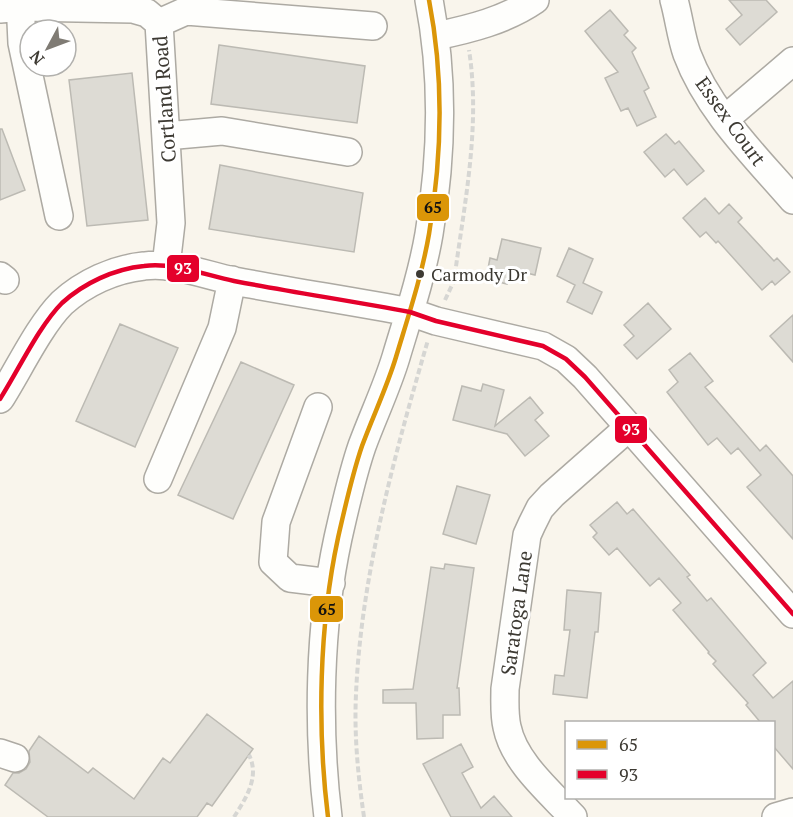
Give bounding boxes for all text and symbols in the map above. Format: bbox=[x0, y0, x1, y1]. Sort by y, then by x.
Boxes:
north arrow bbox=[18, 18, 78, 78]
street label: Cortland Road bbox=[146, 35, 182, 163]
text: N bbox=[24, 46, 49, 70]
street label: Essex Court bbox=[690, 71, 773, 171]
line badge: 65 bbox=[416, 193, 450, 222]
text: 65 bbox=[424, 196, 442, 218]
line badge: 93 bbox=[166, 254, 200, 283]
text: 93 bbox=[174, 257, 192, 279]
place label: Carmody Dr bbox=[431, 262, 527, 286]
marker: Carmody Dr bbox=[414, 268, 426, 280]
line badge: 93 bbox=[614, 415, 648, 444]
text: 93 bbox=[622, 418, 640, 440]
street label: Saratoga Lane bbox=[494, 549, 538, 677]
line badge: 65 bbox=[309, 595, 344, 623]
text: 65 bbox=[318, 598, 336, 620]
legend bbox=[565, 721, 775, 799]
text: 65 bbox=[619, 732, 638, 756]
text: 93 bbox=[619, 762, 638, 786]

